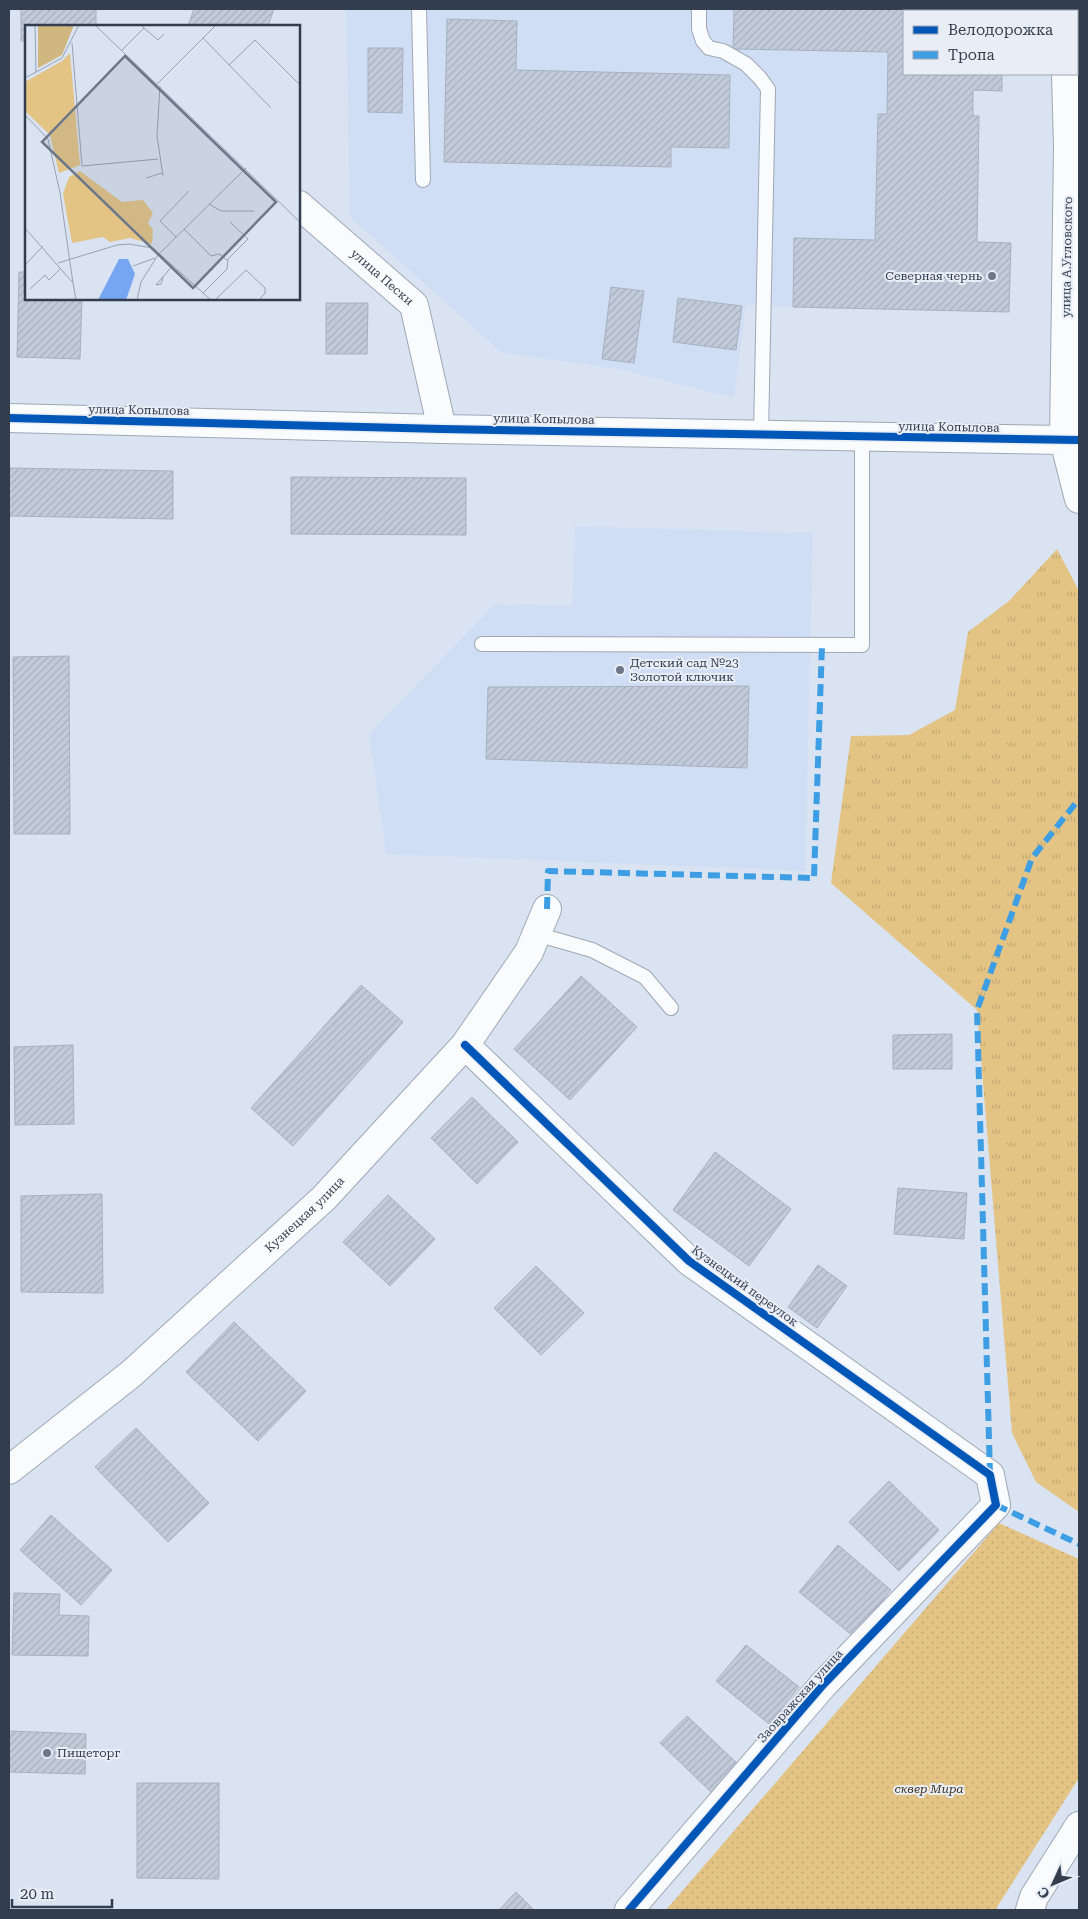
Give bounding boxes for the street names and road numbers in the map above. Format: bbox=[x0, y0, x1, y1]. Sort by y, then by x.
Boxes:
street label: улица А.Угловского bbox=[1059, 196, 1075, 318]
street label: улица Пески bbox=[348, 246, 416, 308]
street label: улица Копылова bbox=[88, 402, 190, 418]
street label: улица Копылова bbox=[493, 411, 595, 427]
street label: улица Копылова bbox=[898, 419, 1000, 435]
street label: Кузнецкая улица bbox=[262, 1173, 347, 1255]
street label: Кузнецкий переулок bbox=[689, 1243, 801, 1330]
street label: Заовражская улица bbox=[755, 1646, 846, 1745]

